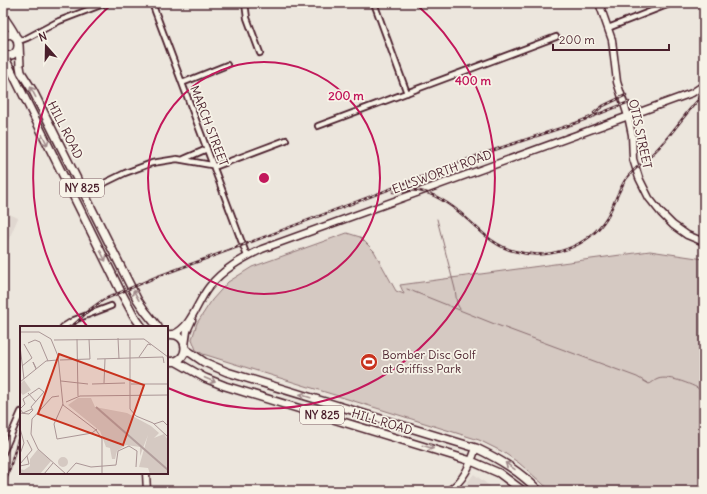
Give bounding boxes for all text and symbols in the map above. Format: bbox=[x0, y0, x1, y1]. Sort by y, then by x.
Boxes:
north arrow bbox=[26, 26, 66, 66]
scale bar bbox=[553, 26, 669, 52]
text: N bbox=[37, 29, 49, 44]
text: 200 m bbox=[559, 32, 595, 47]
text: 400 m bbox=[455, 73, 492, 88]
street label: MARCH STREET bbox=[187, 83, 232, 168]
one-way arrow bbox=[29, 86, 36, 98]
text: 200 m bbox=[328, 88, 364, 103]
street label: HILL ROAD bbox=[44, 98, 86, 161]
street label: OTIS STREET bbox=[626, 98, 655, 170]
one-way arrow bbox=[42, 133, 49, 145]
street label: ELLSWORTH ROAD bbox=[390, 146, 494, 197]
centre of rings bbox=[257, 171, 271, 185]
road number: NY 825 bbox=[60, 179, 104, 197]
one-way arrow bbox=[100, 250, 107, 262]
one-way arrow bbox=[131, 289, 139, 301]
inset map bbox=[20, 326, 168, 474]
place label: Bomber Disc Golf at Griffiss Park bbox=[382, 347, 477, 376]
sports icon: Bomber Disc Golf at Griffiss Park bbox=[359, 352, 379, 372]
one-way arrow bbox=[203, 376, 215, 384]
one-way arrow bbox=[299, 392, 312, 399]
street label: HILL ROAD bbox=[350, 405, 414, 438]
road number: NY 825 bbox=[300, 406, 344, 424]
one-way arrow bbox=[421, 444, 434, 451]
one-way arrow bbox=[505, 462, 516, 470]

